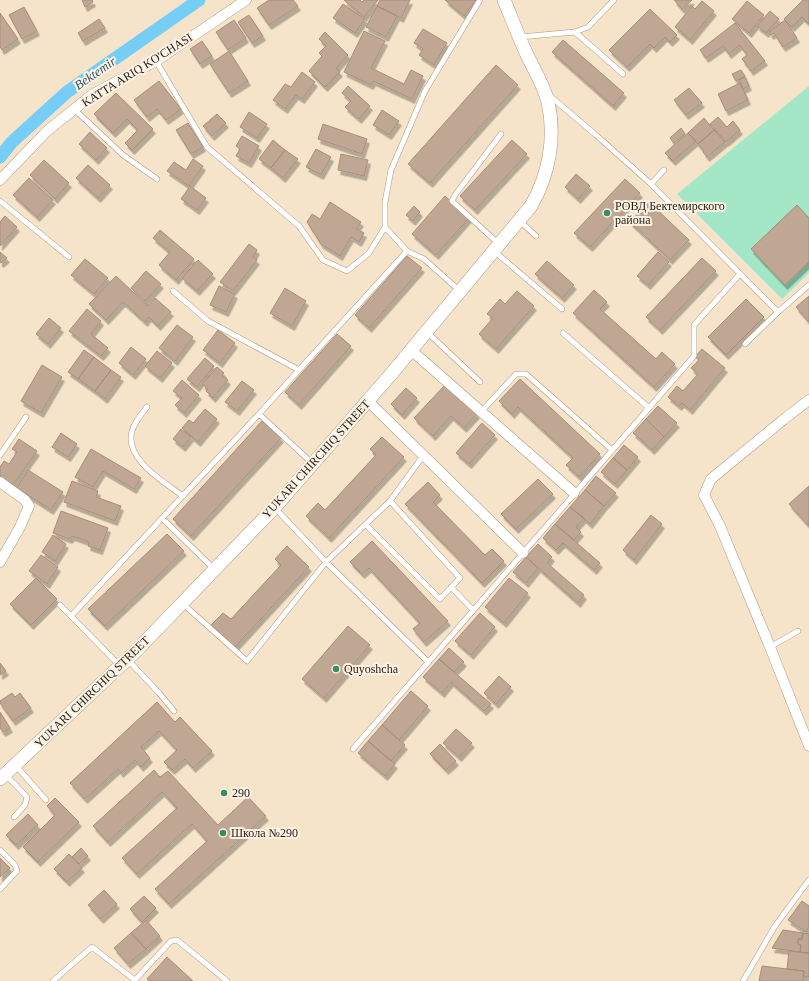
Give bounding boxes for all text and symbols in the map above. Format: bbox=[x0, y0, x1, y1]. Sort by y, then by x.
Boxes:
street label: KATTA ARIQ KO'CHASI bbox=[79, 30, 195, 110]
water label: Bektemir bbox=[71, 53, 119, 93]
place label: РОВД Бектемирского района bbox=[615, 199, 725, 227]
marker: РОВД Бектемирского района bbox=[602, 208, 612, 218]
street label: YUKARI CHIRCHIQ STREET bbox=[259, 396, 373, 521]
street label: YUKARI CHIRCHIQ STREET bbox=[32, 633, 153, 751]
place label: Quyoshcha bbox=[344, 662, 399, 676]
marker: Quyoshcha bbox=[331, 664, 341, 674]
place label: 290 bbox=[232, 786, 250, 800]
marker: 290 bbox=[219, 788, 229, 798]
place label: Школа №290 bbox=[231, 826, 298, 840]
marker: Школа №290 bbox=[218, 828, 228, 838]

